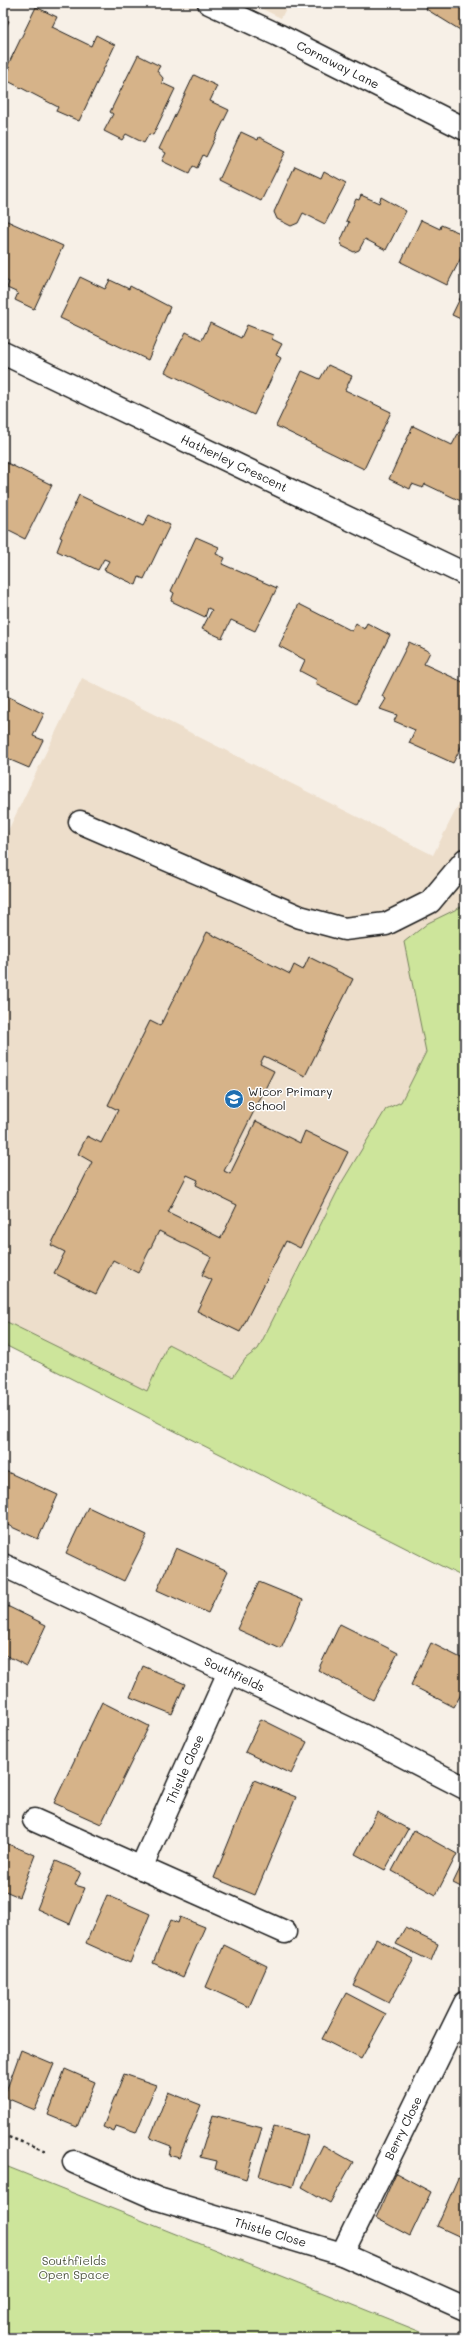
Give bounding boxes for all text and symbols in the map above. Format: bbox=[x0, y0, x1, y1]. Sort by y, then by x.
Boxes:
street label: Cornaway Lane bbox=[294, 37, 382, 92]
street label: Hatherley Crescent bbox=[178, 430, 290, 495]
place label: Wicor Primary School bbox=[248, 1083, 333, 1113]
school or university icon: Wicor Primary School bbox=[223, 1088, 245, 1110]
street label: Southfields bbox=[202, 1653, 268, 1695]
street label: Thistle Close bbox=[162, 1732, 207, 1806]
street label: Berry Close bbox=[380, 2093, 425, 2162]
street label: Thistle Close bbox=[233, 2213, 309, 2250]
park label: Southfields Open Space bbox=[39, 2252, 109, 2282]

